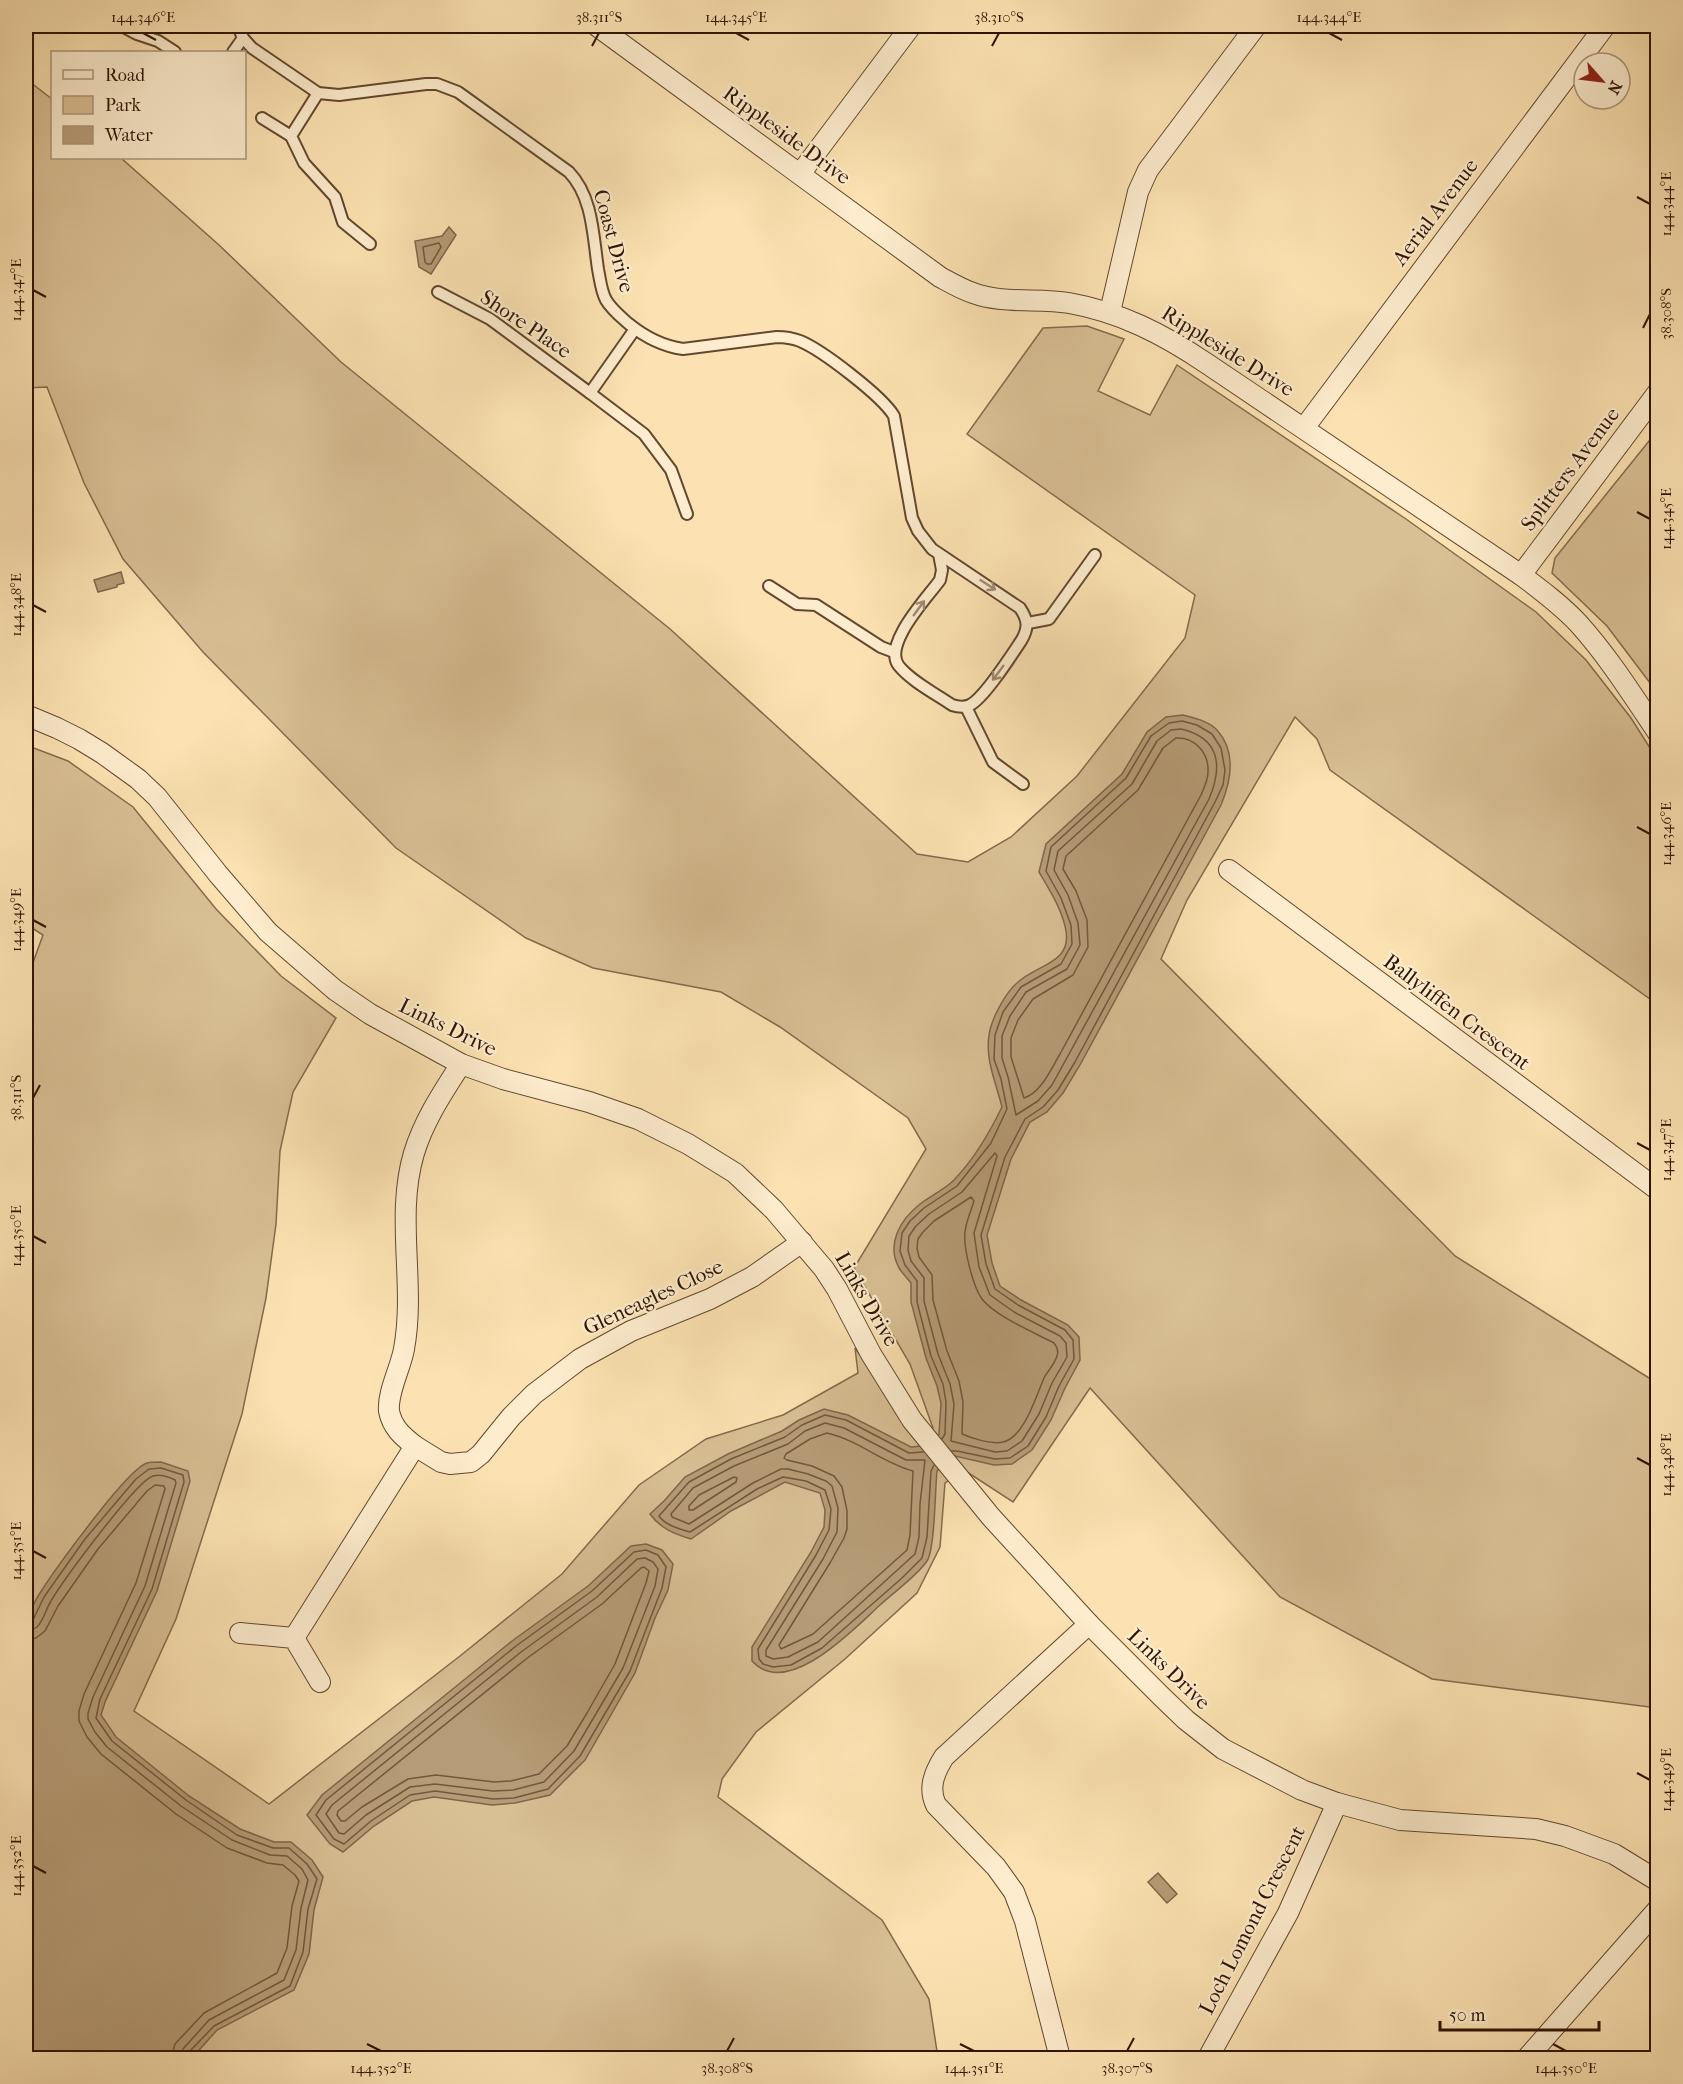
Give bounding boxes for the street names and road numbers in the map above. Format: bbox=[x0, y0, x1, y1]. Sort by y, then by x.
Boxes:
street label: Rippleside Drive bbox=[719, 81, 855, 189]
street label: Aerial Avenue bbox=[1387, 154, 1483, 271]
street label: Coast Drive bbox=[589, 187, 639, 295]
street label: Shore Place bbox=[476, 285, 576, 363]
street label: Rippleside Drive bbox=[1157, 301, 1299, 401]
street label: Splitters Avenue bbox=[1516, 403, 1624, 535]
street label: Ballyliffen Crescent bbox=[1379, 949, 1535, 1075]
street label: Links Drive bbox=[395, 993, 501, 1061]
street label: Links Drive bbox=[830, 1247, 904, 1351]
street label: Gleneagles Close bbox=[579, 1254, 727, 1340]
street label: Links Drive bbox=[1123, 1624, 1215, 1714]
street label: Loch Lomond Crescent bbox=[1194, 1821, 1310, 2018]

